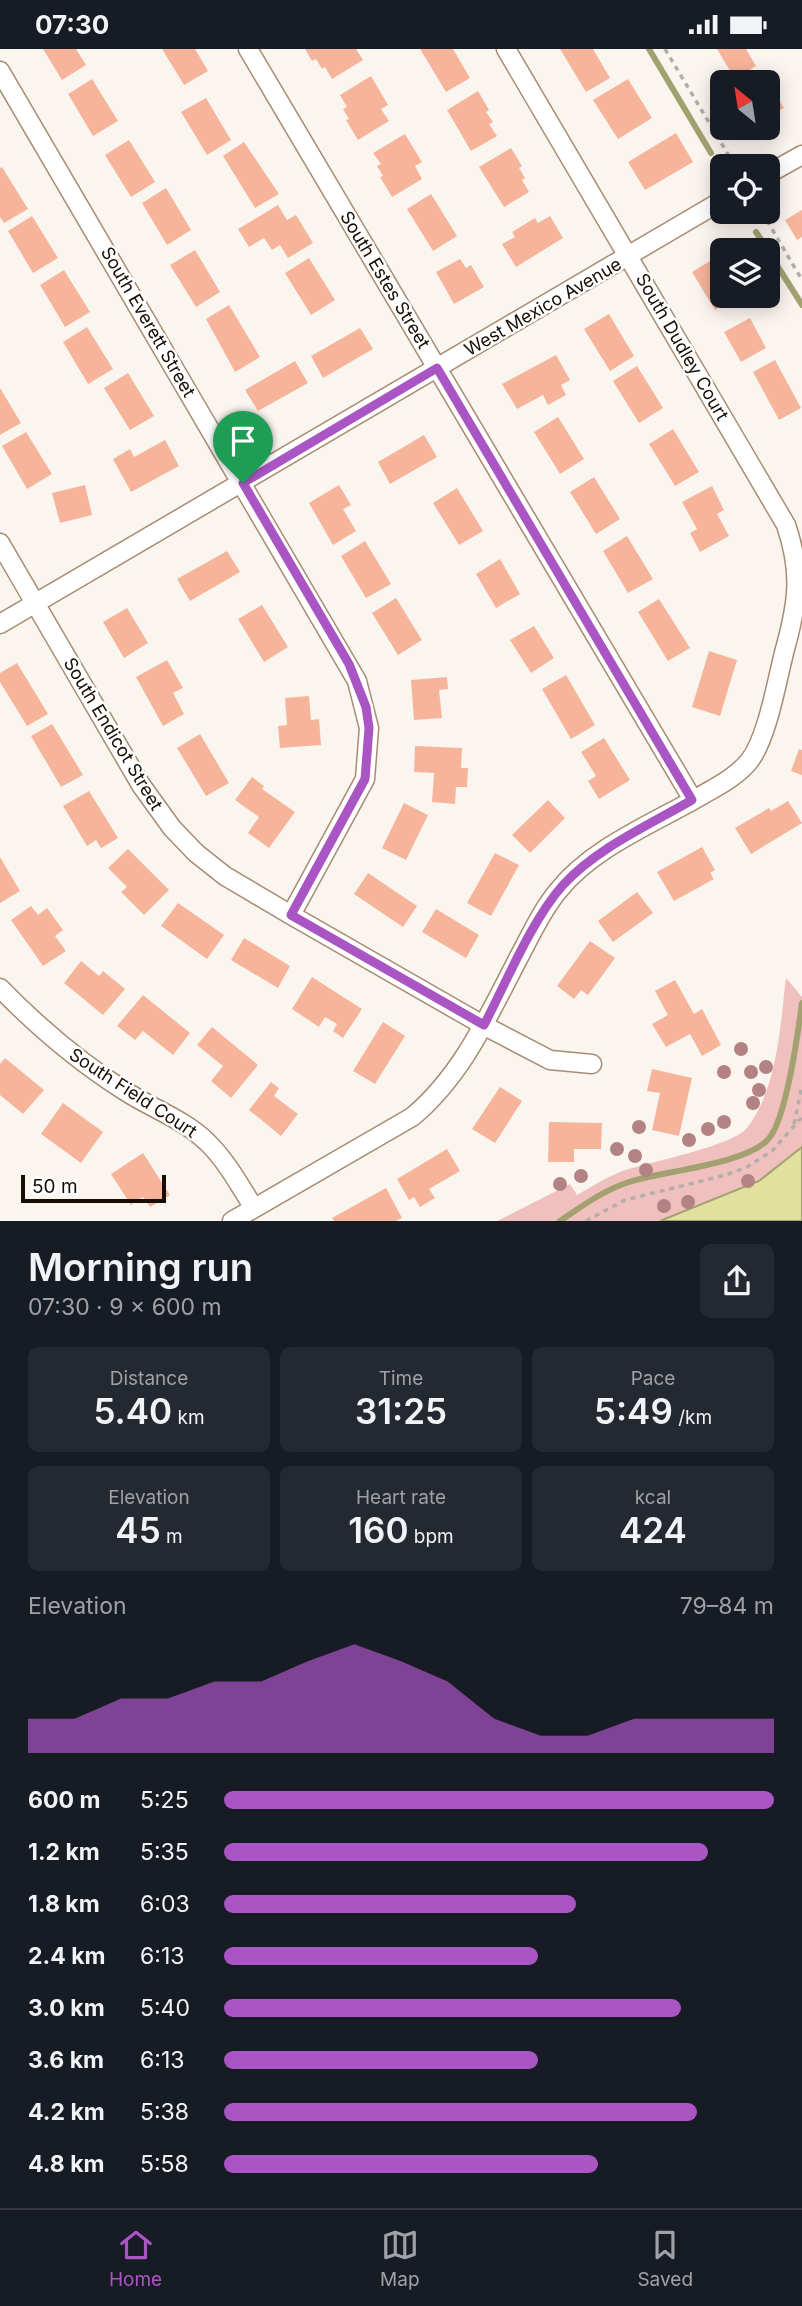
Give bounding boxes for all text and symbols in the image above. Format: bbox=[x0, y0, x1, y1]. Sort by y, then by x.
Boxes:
text: 07:30 bbox=[35, 9, 109, 40]
north arrow bbox=[710, 70, 780, 140]
map controls bbox=[710, 70, 780, 308]
button: locate bbox=[710, 154, 780, 224]
street label: South Estes Street bbox=[336, 207, 435, 352]
button: layers bbox=[710, 238, 780, 308]
street label: South Everett Street bbox=[97, 243, 200, 401]
street label: West Mexico Avenue bbox=[461, 253, 625, 360]
street label: South Dudley Court bbox=[632, 269, 733, 424]
pin bbox=[213, 411, 273, 483]
icon: arrive bbox=[224, 422, 262, 460]
street label: South Endicot Street bbox=[60, 654, 167, 814]
street label: South Field Court bbox=[65, 1043, 201, 1142]
scale bar bbox=[21, 1172, 166, 1204]
text: 50 m bbox=[32, 1175, 78, 1198]
text: Morning run bbox=[28, 1244, 253, 1290]
button: share bbox=[700, 1244, 774, 1318]
text: 07:30 · 9 × 600 m bbox=[28, 1293, 222, 1321]
text: Distance bbox=[110, 1367, 188, 1390]
text: Time bbox=[379, 1367, 423, 1390]
text: Pace bbox=[631, 1367, 675, 1390]
text: 5.40 bbox=[93, 1390, 172, 1432]
text: 31:25 bbox=[355, 1390, 447, 1432]
text: 5:49 bbox=[594, 1390, 673, 1432]
text: km bbox=[172, 1406, 205, 1429]
text: /km bbox=[673, 1406, 712, 1429]
text: Elevation bbox=[108, 1486, 190, 1509]
text: Heart rate bbox=[356, 1486, 446, 1509]
text: kcal bbox=[635, 1486, 671, 1509]
text: 45 bbox=[115, 1509, 161, 1551]
text: 160 bbox=[348, 1509, 409, 1551]
text: 424 bbox=[619, 1509, 687, 1551]
text: m bbox=[161, 1525, 183, 1548]
text: bpm bbox=[409, 1525, 454, 1548]
text: Elevation bbox=[28, 1592, 127, 1620]
text: 79–84 m bbox=[680, 1592, 774, 1620]
text: 600 m bbox=[28, 1786, 100, 1814]
text: 5:25 bbox=[140, 1786, 189, 1814]
text: 1.2 km bbox=[28, 1838, 100, 1866]
text: 5:35 bbox=[140, 1838, 189, 1866]
text: 1.8 km bbox=[28, 1890, 100, 1918]
text: 6:03 bbox=[140, 1890, 190, 1918]
text: 2.4 km bbox=[28, 1942, 106, 1970]
text: 6:13 bbox=[140, 1942, 184, 1970]
text: 3.0 km bbox=[28, 1994, 105, 2022]
text: 5:40 bbox=[140, 1994, 190, 2022]
text: 3.6 km bbox=[28, 2046, 104, 2074]
text: 6:13 bbox=[140, 2046, 184, 2074]
text: 4.2 km bbox=[28, 2098, 105, 2126]
text: 5:38 bbox=[140, 2098, 189, 2126]
text: 4.8 km bbox=[28, 2150, 105, 2178]
text: 5:58 bbox=[140, 2150, 189, 2178]
tab: Home bbox=[109, 2226, 162, 2291]
tab: Map bbox=[380, 2226, 420, 2291]
tab: Saved bbox=[637, 2226, 693, 2291]

